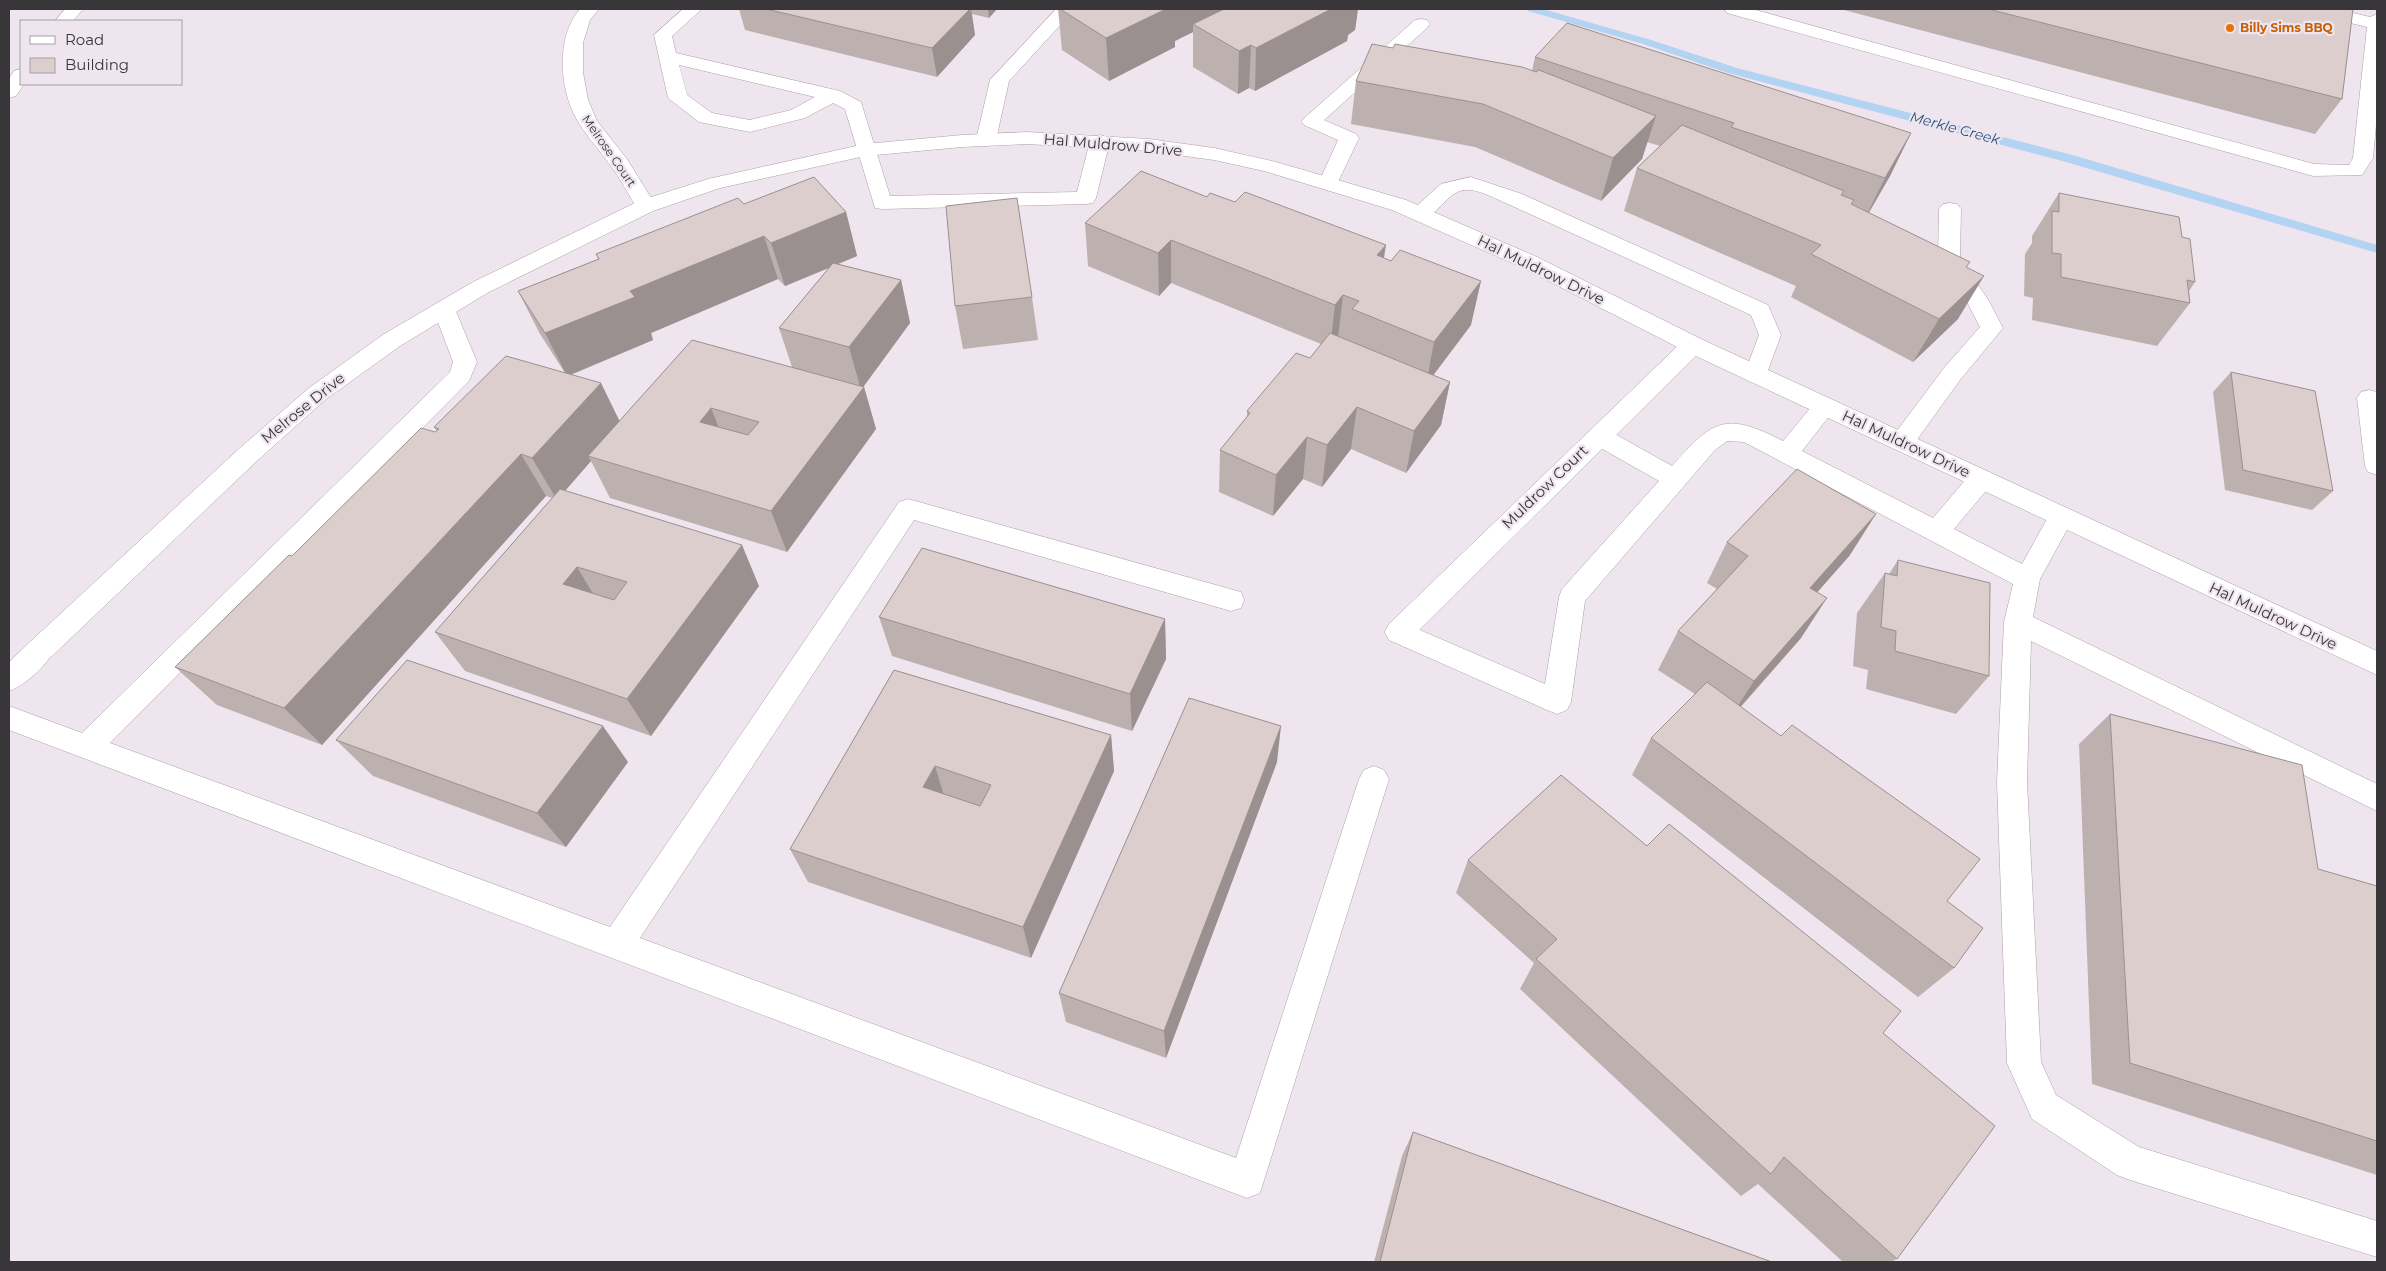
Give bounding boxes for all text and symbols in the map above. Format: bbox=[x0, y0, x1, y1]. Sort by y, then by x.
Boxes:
legend bbox=[20, 20, 182, 85]
place label: Billy Sims BBQ bbox=[2240, 20, 2334, 35]
marker: Billy Sims BBQ bbox=[2224, 22, 2236, 34]
text: Road bbox=[65, 30, 104, 49]
text: Building bbox=[65, 55, 129, 74]
water label: Merkle Creek bbox=[1908, 107, 2003, 149]
street label: Melrose Court bbox=[579, 112, 640, 190]
street label: Hal Muldrow Drive bbox=[1043, 129, 1183, 160]
street label: Hal Muldrow Drive bbox=[1475, 231, 1608, 309]
street label: Melrose Drive bbox=[257, 368, 348, 447]
street label: Hal Muldrow Drive bbox=[1839, 406, 1973, 482]
street label: Muldrow Court bbox=[1497, 441, 1592, 533]
street label: Hal Muldrow Drive bbox=[2206, 578, 2340, 654]

